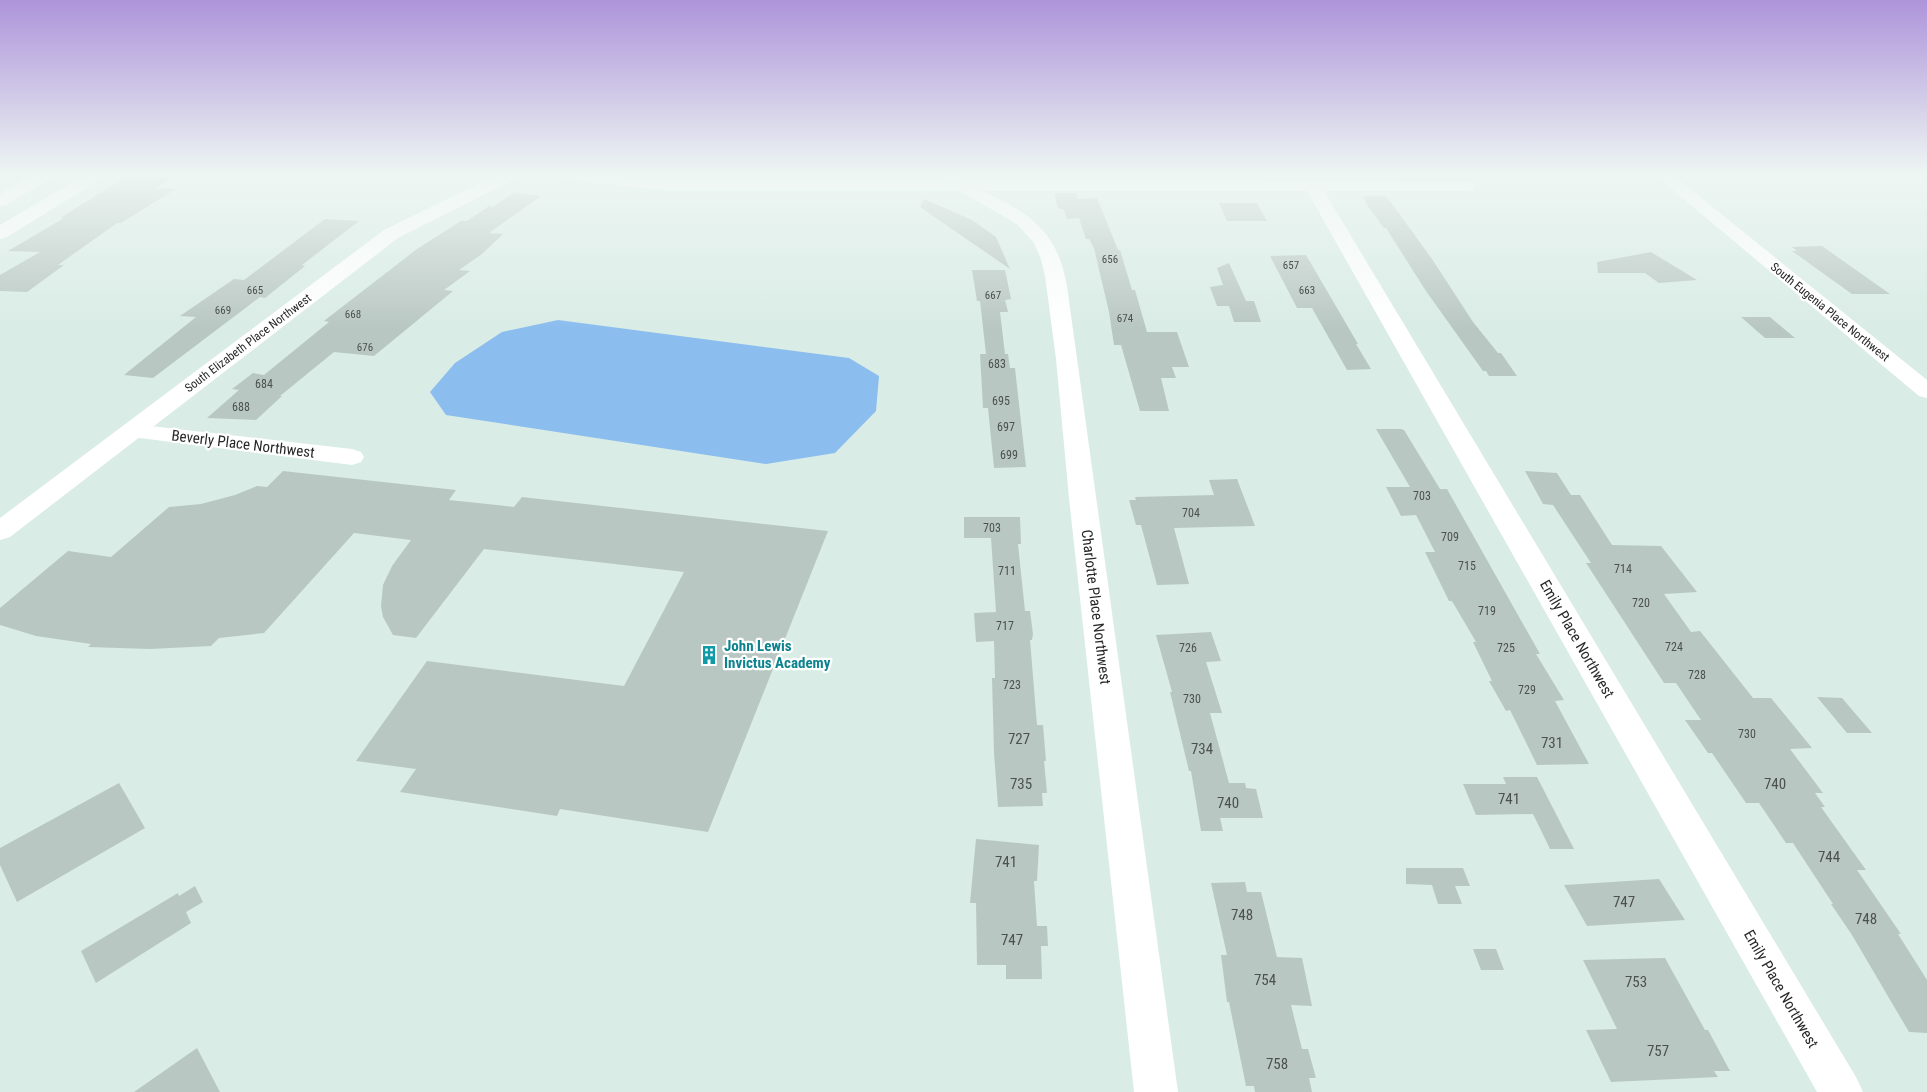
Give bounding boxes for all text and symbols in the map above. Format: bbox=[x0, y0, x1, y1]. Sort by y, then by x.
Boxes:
house number: 656 bbox=[1102, 253, 1118, 266]
house number: 657 bbox=[1283, 259, 1299, 272]
street label: South Eugenia Place Northwest bbox=[1768, 260, 1893, 365]
house number: 665 bbox=[247, 284, 263, 297]
house number: 663 bbox=[1299, 284, 1315, 297]
house number: 667 bbox=[985, 289, 1001, 302]
street label: South Elizabeth Place Northwest bbox=[182, 291, 314, 395]
house number: 669 bbox=[215, 304, 231, 317]
house number: 668 bbox=[345, 308, 361, 321]
house number: 674 bbox=[1117, 312, 1134, 325]
house number: 676 bbox=[357, 341, 373, 354]
house number: 683 bbox=[988, 357, 1006, 371]
house number: 684 bbox=[255, 377, 273, 391]
house number: 695 bbox=[992, 394, 1010, 408]
house number: 688 bbox=[232, 400, 250, 414]
house number: 697 bbox=[997, 420, 1015, 434]
street label: Beverly Place Northwest bbox=[170, 426, 316, 462]
house number: 699 bbox=[1000, 448, 1018, 462]
house number: 703 bbox=[1413, 489, 1431, 503]
house number: 704 bbox=[1182, 506, 1200, 520]
house number: 703 bbox=[983, 521, 1001, 535]
street label: Charlotte Place Northwest bbox=[1078, 529, 1114, 685]
house number: 709 bbox=[1441, 530, 1459, 544]
house number: 715 bbox=[1458, 559, 1476, 573]
house number: 714 bbox=[1614, 562, 1632, 576]
house number: 711 bbox=[998, 564, 1016, 578]
street label: Emily Place Northwest bbox=[1536, 577, 1618, 701]
house number: 720 bbox=[1632, 596, 1650, 610]
house number: 719 bbox=[1478, 604, 1496, 618]
house number: 717 bbox=[996, 619, 1014, 633]
place label: John Lewis Invictus Academy bbox=[724, 637, 831, 672]
house number: 724 bbox=[1665, 640, 1683, 654]
house number: 726 bbox=[1179, 641, 1197, 655]
house number: 725 bbox=[1497, 641, 1515, 655]
building icon: John Lewis Invictus Academy bbox=[698, 644, 720, 666]
house number: 728 bbox=[1688, 668, 1706, 682]
house number: 723 bbox=[1003, 678, 1021, 692]
house number: 729 bbox=[1518, 683, 1536, 697]
house number: 730 bbox=[1183, 692, 1201, 706]
house number: 730 bbox=[1738, 727, 1756, 741]
house number: 727 bbox=[1008, 730, 1030, 748]
house number: 731 bbox=[1541, 734, 1563, 752]
house number: 734 bbox=[1191, 740, 1213, 758]
house number: 735 bbox=[1010, 775, 1032, 793]
house number: 740 bbox=[1764, 775, 1786, 793]
house number: 741 bbox=[1498, 790, 1520, 808]
house number: 740 bbox=[1217, 794, 1239, 812]
house number: 744 bbox=[1818, 848, 1840, 866]
house number: 741 bbox=[995, 853, 1017, 871]
house number: 747 bbox=[1613, 893, 1635, 911]
house number: 748 bbox=[1231, 906, 1253, 924]
house number: 748 bbox=[1855, 910, 1877, 928]
street label: Emily Place Northwest bbox=[1740, 927, 1822, 1051]
house number: 747 bbox=[1001, 931, 1023, 949]
house number: 754 bbox=[1254, 971, 1276, 989]
house number: 753 bbox=[1625, 973, 1647, 991]
house number: 757 bbox=[1647, 1042, 1669, 1060]
house number: 758 bbox=[1266, 1055, 1288, 1073]

